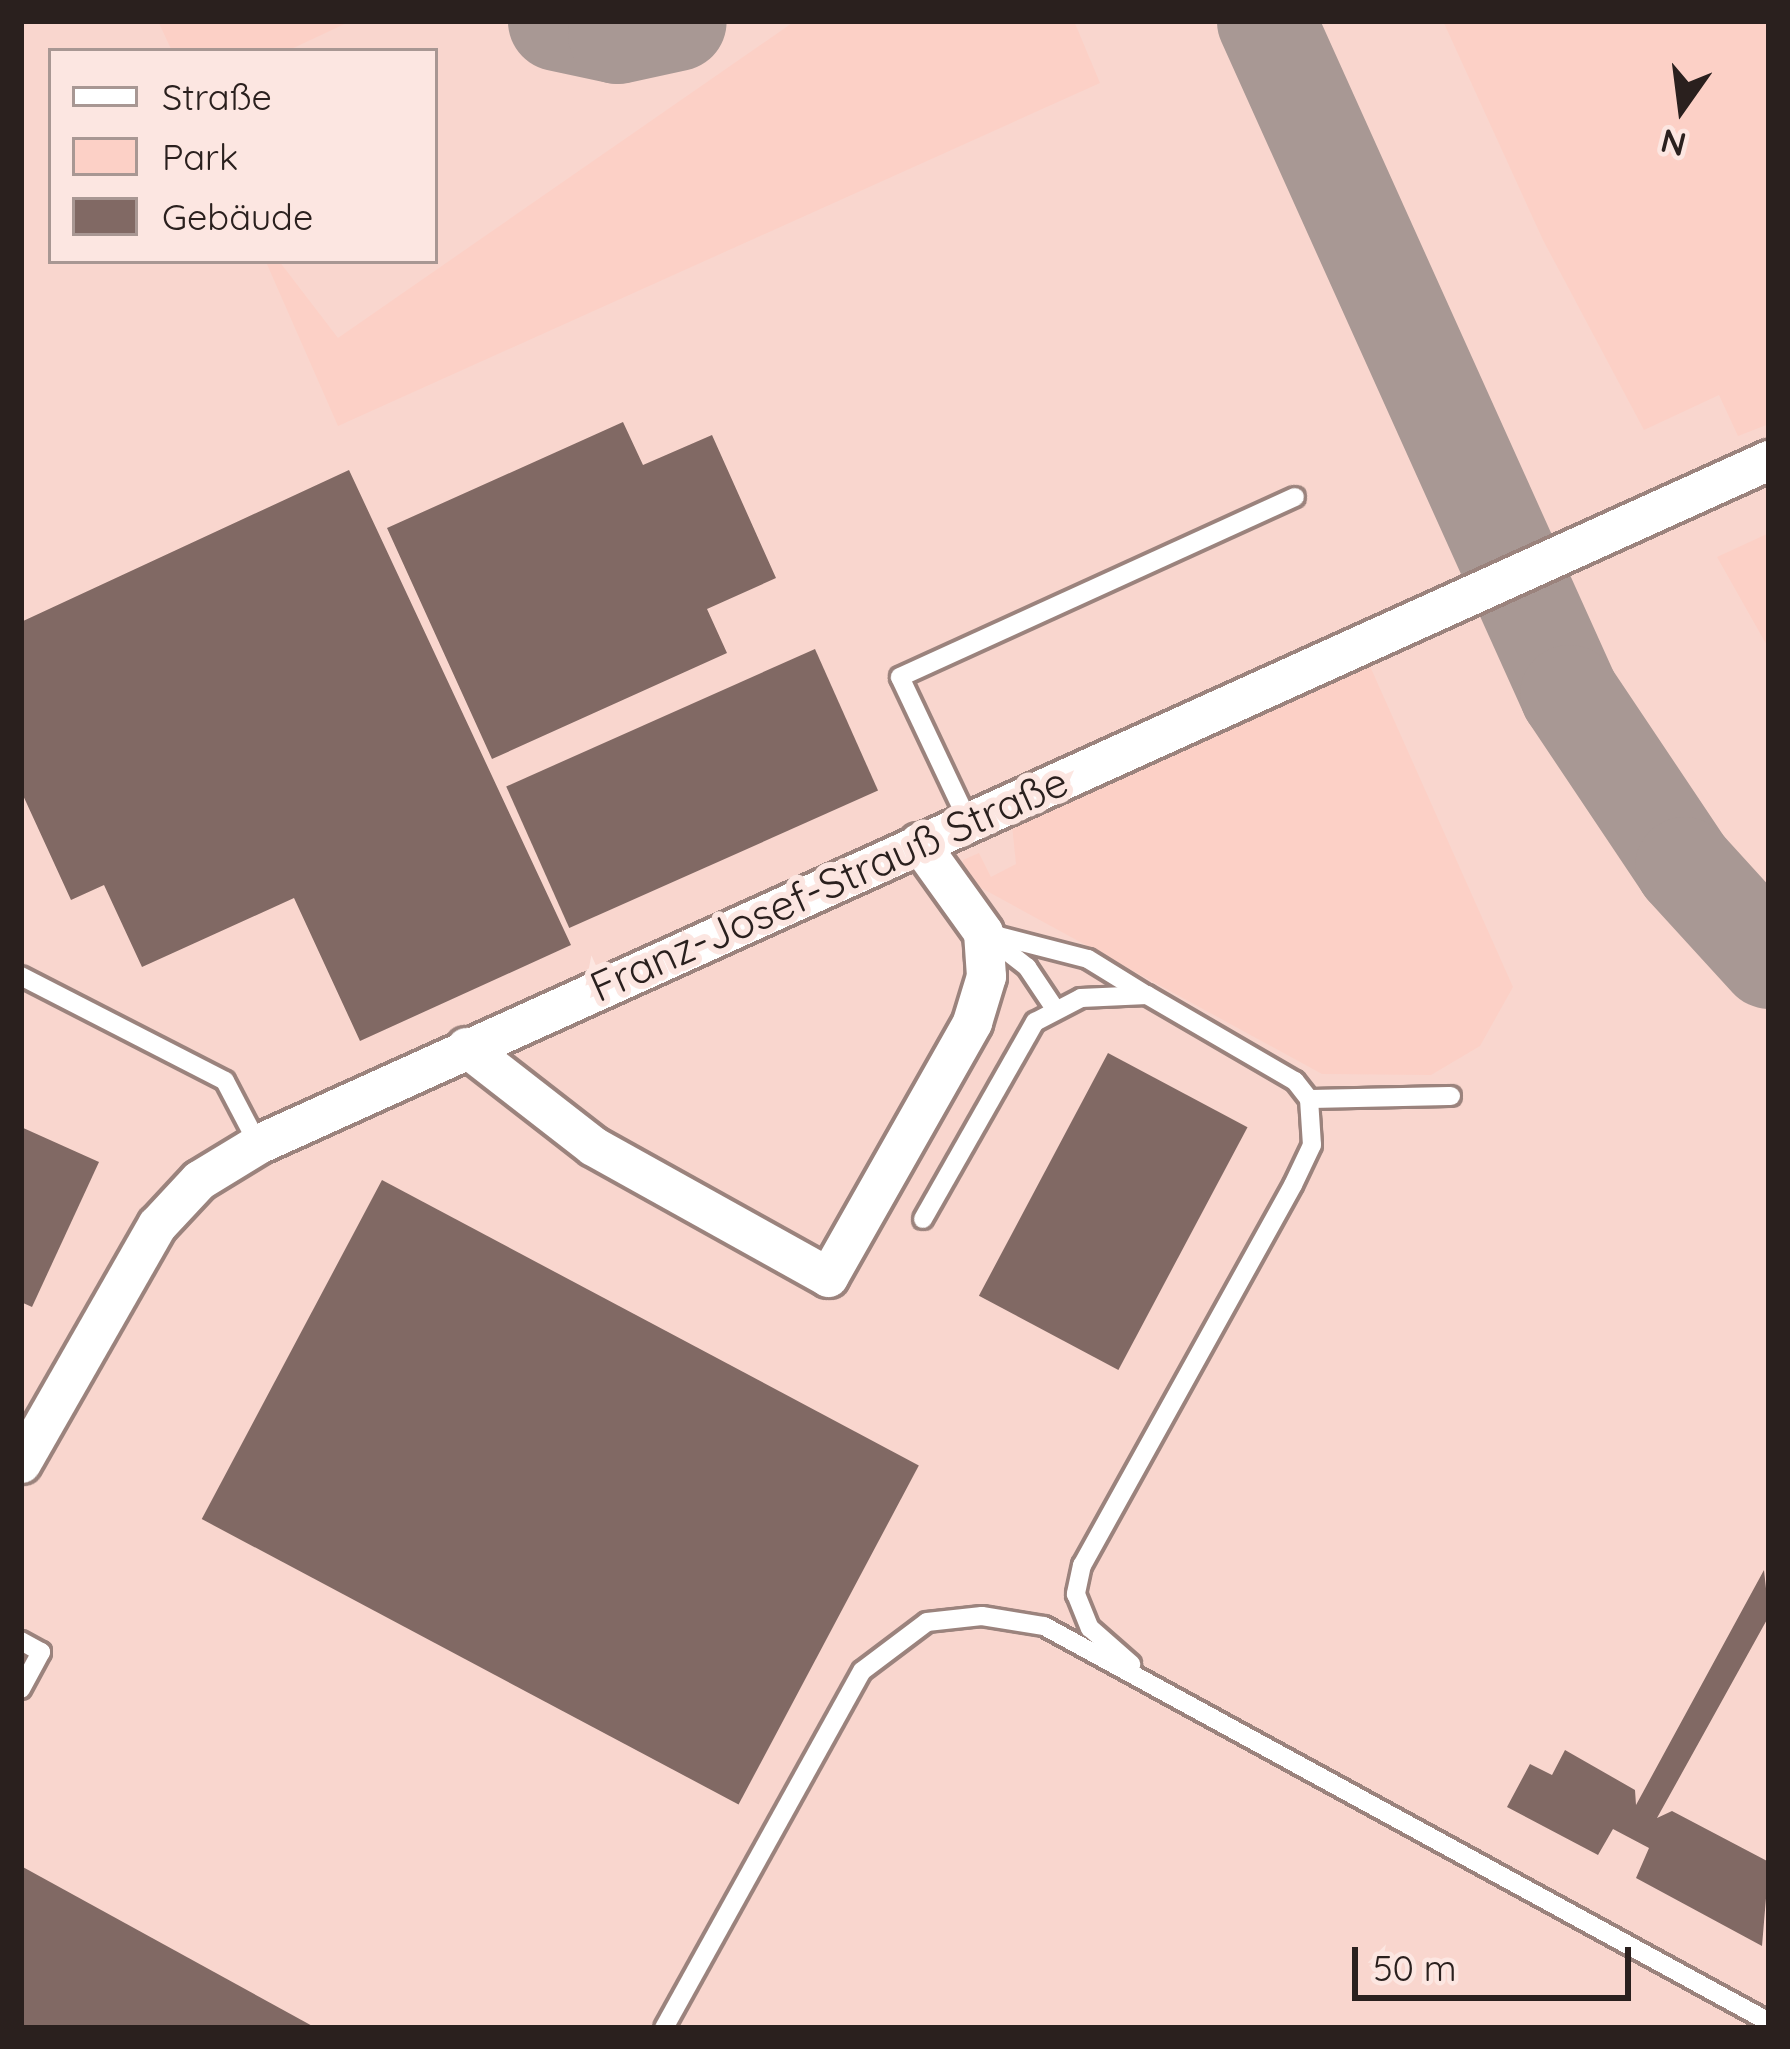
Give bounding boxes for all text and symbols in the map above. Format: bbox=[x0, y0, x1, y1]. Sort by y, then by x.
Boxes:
legend bbox=[48, 48, 438, 264]
north arrow bbox=[1622, 48, 1742, 168]
text: Straße bbox=[162, 74, 272, 119]
text: N bbox=[1656, 121, 1690, 166]
text: Park bbox=[162, 134, 238, 179]
text: Gebäude bbox=[162, 194, 313, 239]
street label: Franz-Josef-Strauß Straße bbox=[583, 756, 1075, 1012]
scale bar bbox=[1358, 1923, 1637, 1997]
text: 50 m bbox=[1373, 1945, 1457, 1990]

